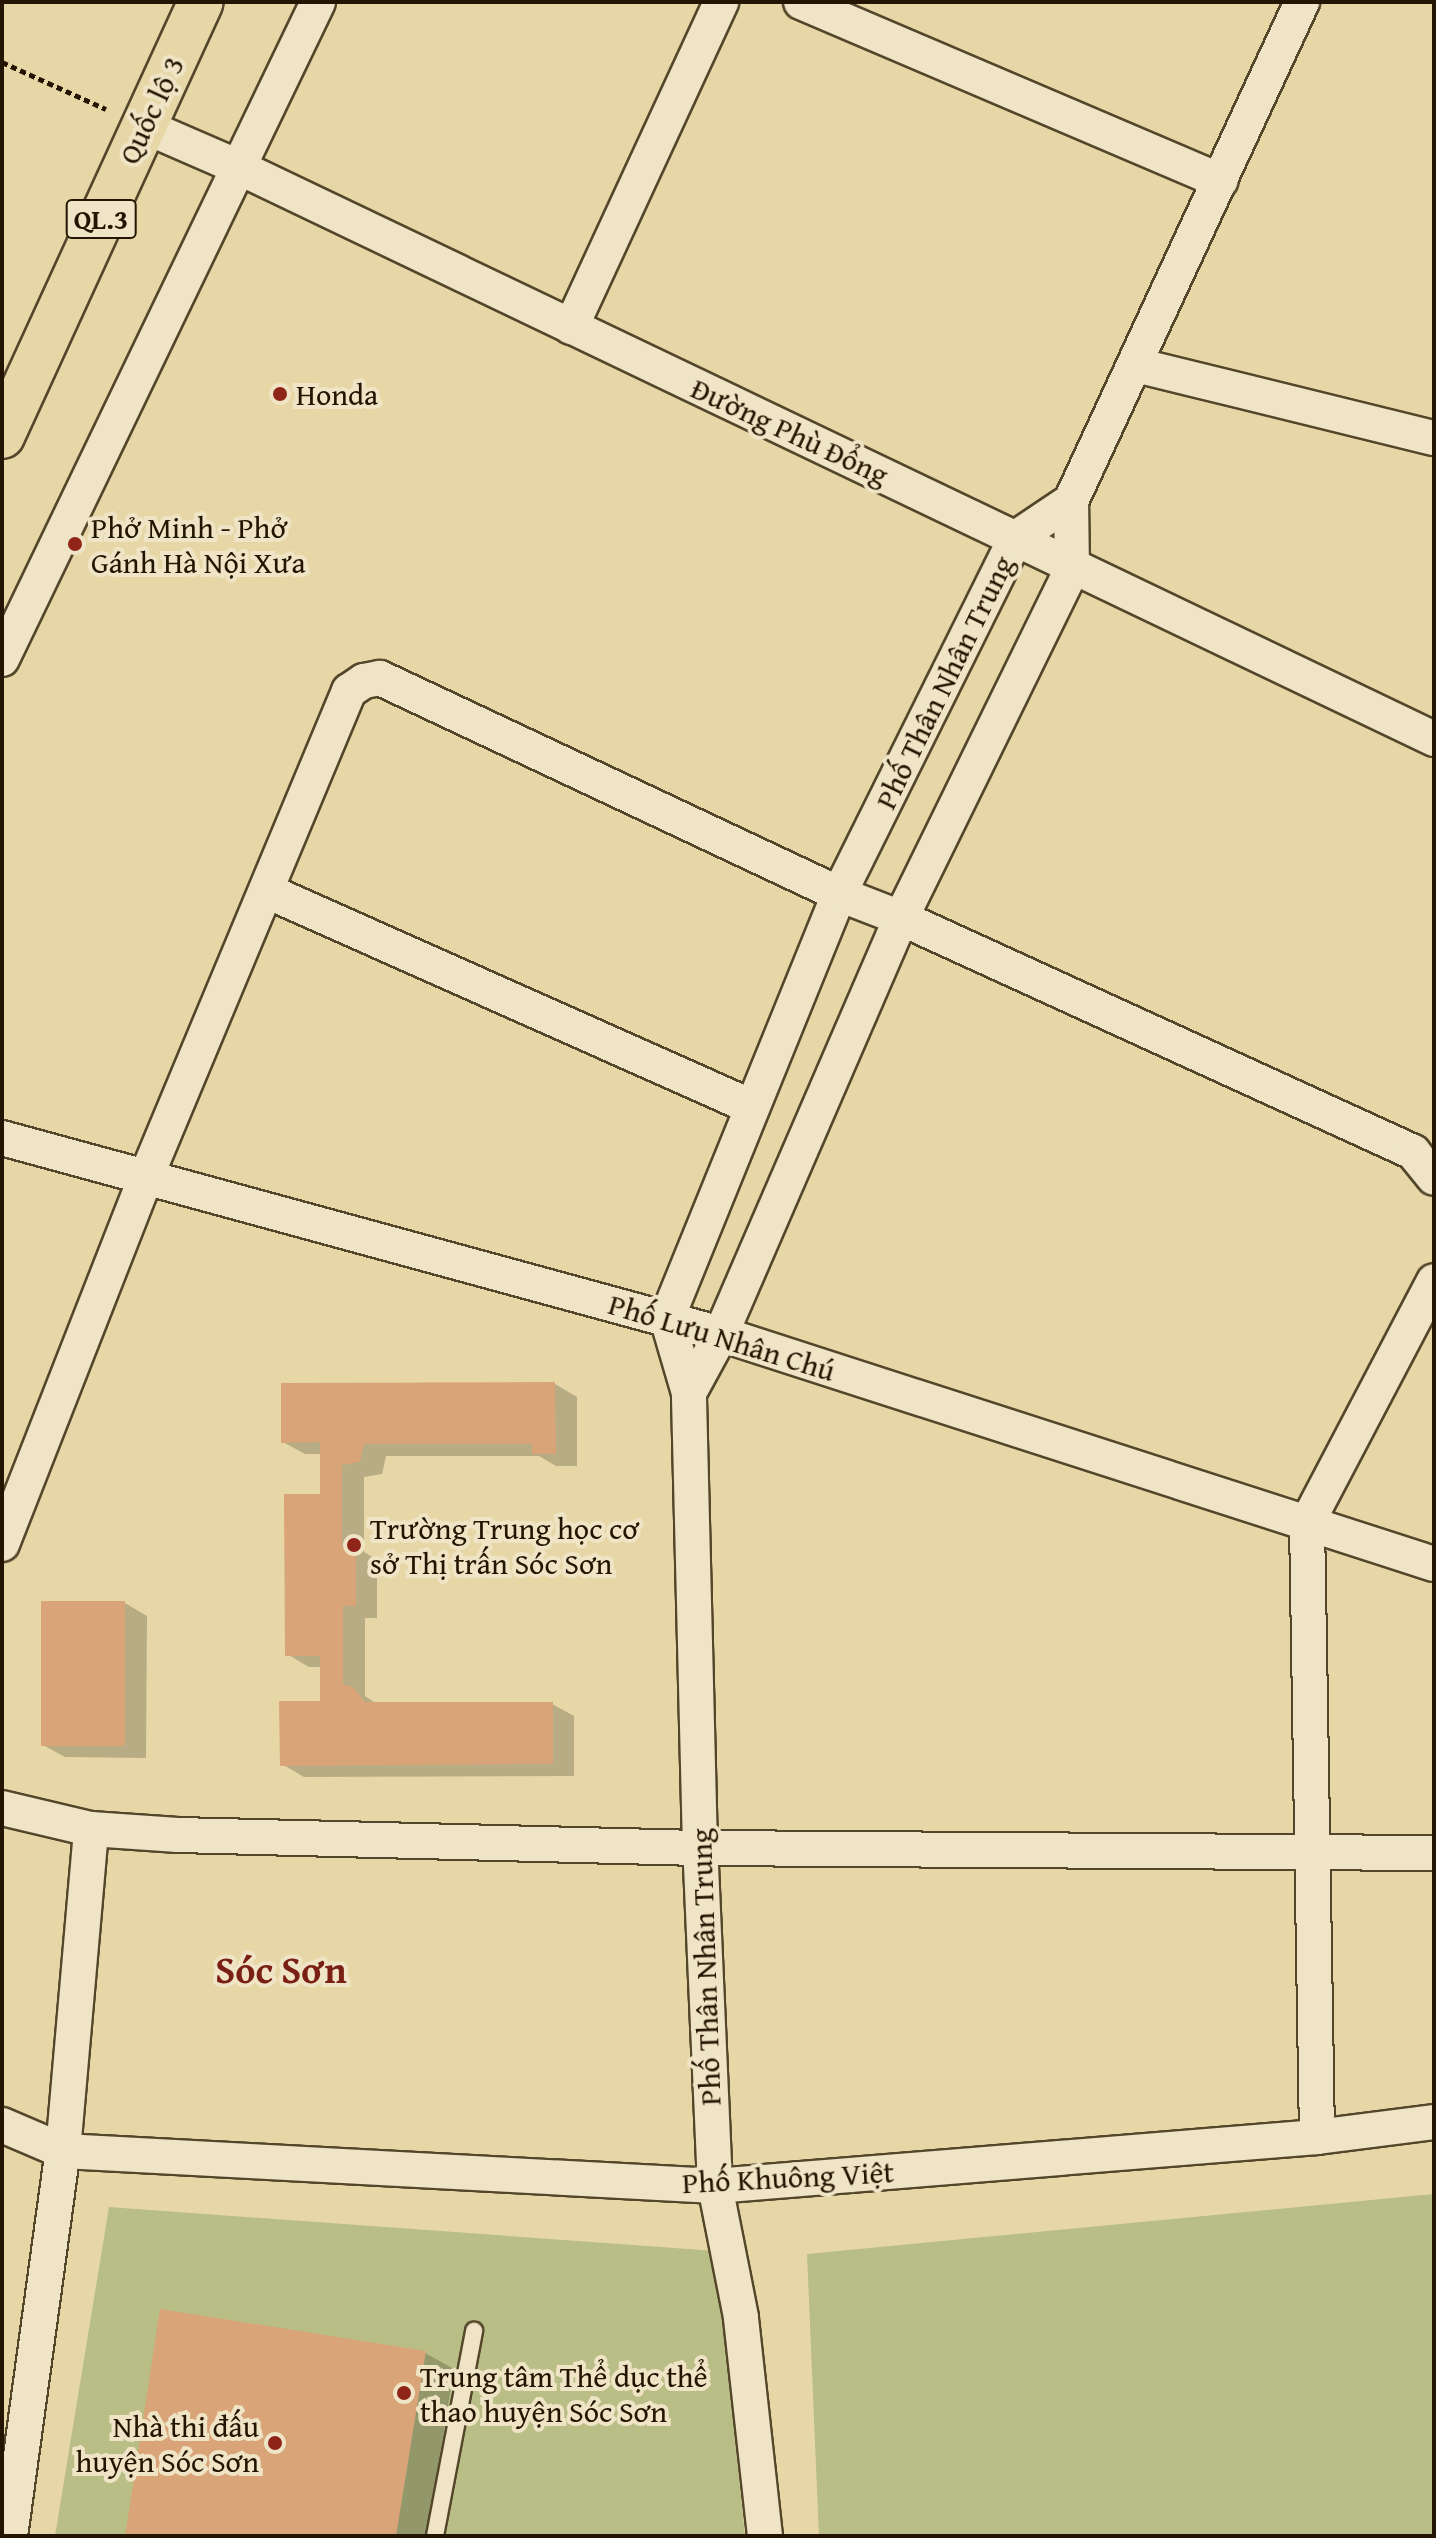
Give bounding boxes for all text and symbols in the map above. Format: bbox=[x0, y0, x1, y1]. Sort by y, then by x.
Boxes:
street label: Quốc lộ 3 bbox=[111, 51, 191, 169]
road number: QL.3 bbox=[65, 195, 137, 243]
street label: Đường Phù Đổng bbox=[686, 370, 894, 492]
place label: Honda bbox=[296, 376, 378, 412]
marker: Honda bbox=[271, 385, 289, 403]
place label: Phở Minh - Phở Gánh Hà Nội Xưa bbox=[91, 509, 306, 580]
marker: Phở Minh - Phở Gánh Hà Nội Xưa bbox=[66, 535, 84, 553]
street label: Phố Thân Nhân Trung bbox=[867, 549, 1021, 815]
street label: Phố Lưu Nhân Chú bbox=[604, 1285, 840, 1389]
place label: Trường Trung học cơ sở Thị trấn Sóc Sơn bbox=[370, 1510, 639, 1580]
marker: Trường Trung học cơ sở Thị trấn Sóc Sơn bbox=[345, 1536, 363, 1554]
street label: Phố Thân Nhân Trung bbox=[682, 1828, 728, 2106]
district label: Sóc Sơn bbox=[215, 1947, 347, 1993]
street label: Phố Khuông Việt bbox=[681, 2153, 895, 2201]
place label: Trung tâm Thể dục thể thao huyện Sóc Sơn bbox=[420, 2358, 708, 2428]
marker: Trung tâm Thể dục thể thao huyện Sóc Sơn bbox=[395, 2384, 413, 2402]
place label: Nhà thi đấu huyện Sóc Sơn bbox=[75, 2408, 259, 2478]
marker: Nhà thi đấu huyện Sóc Sơn bbox=[266, 2434, 284, 2452]

